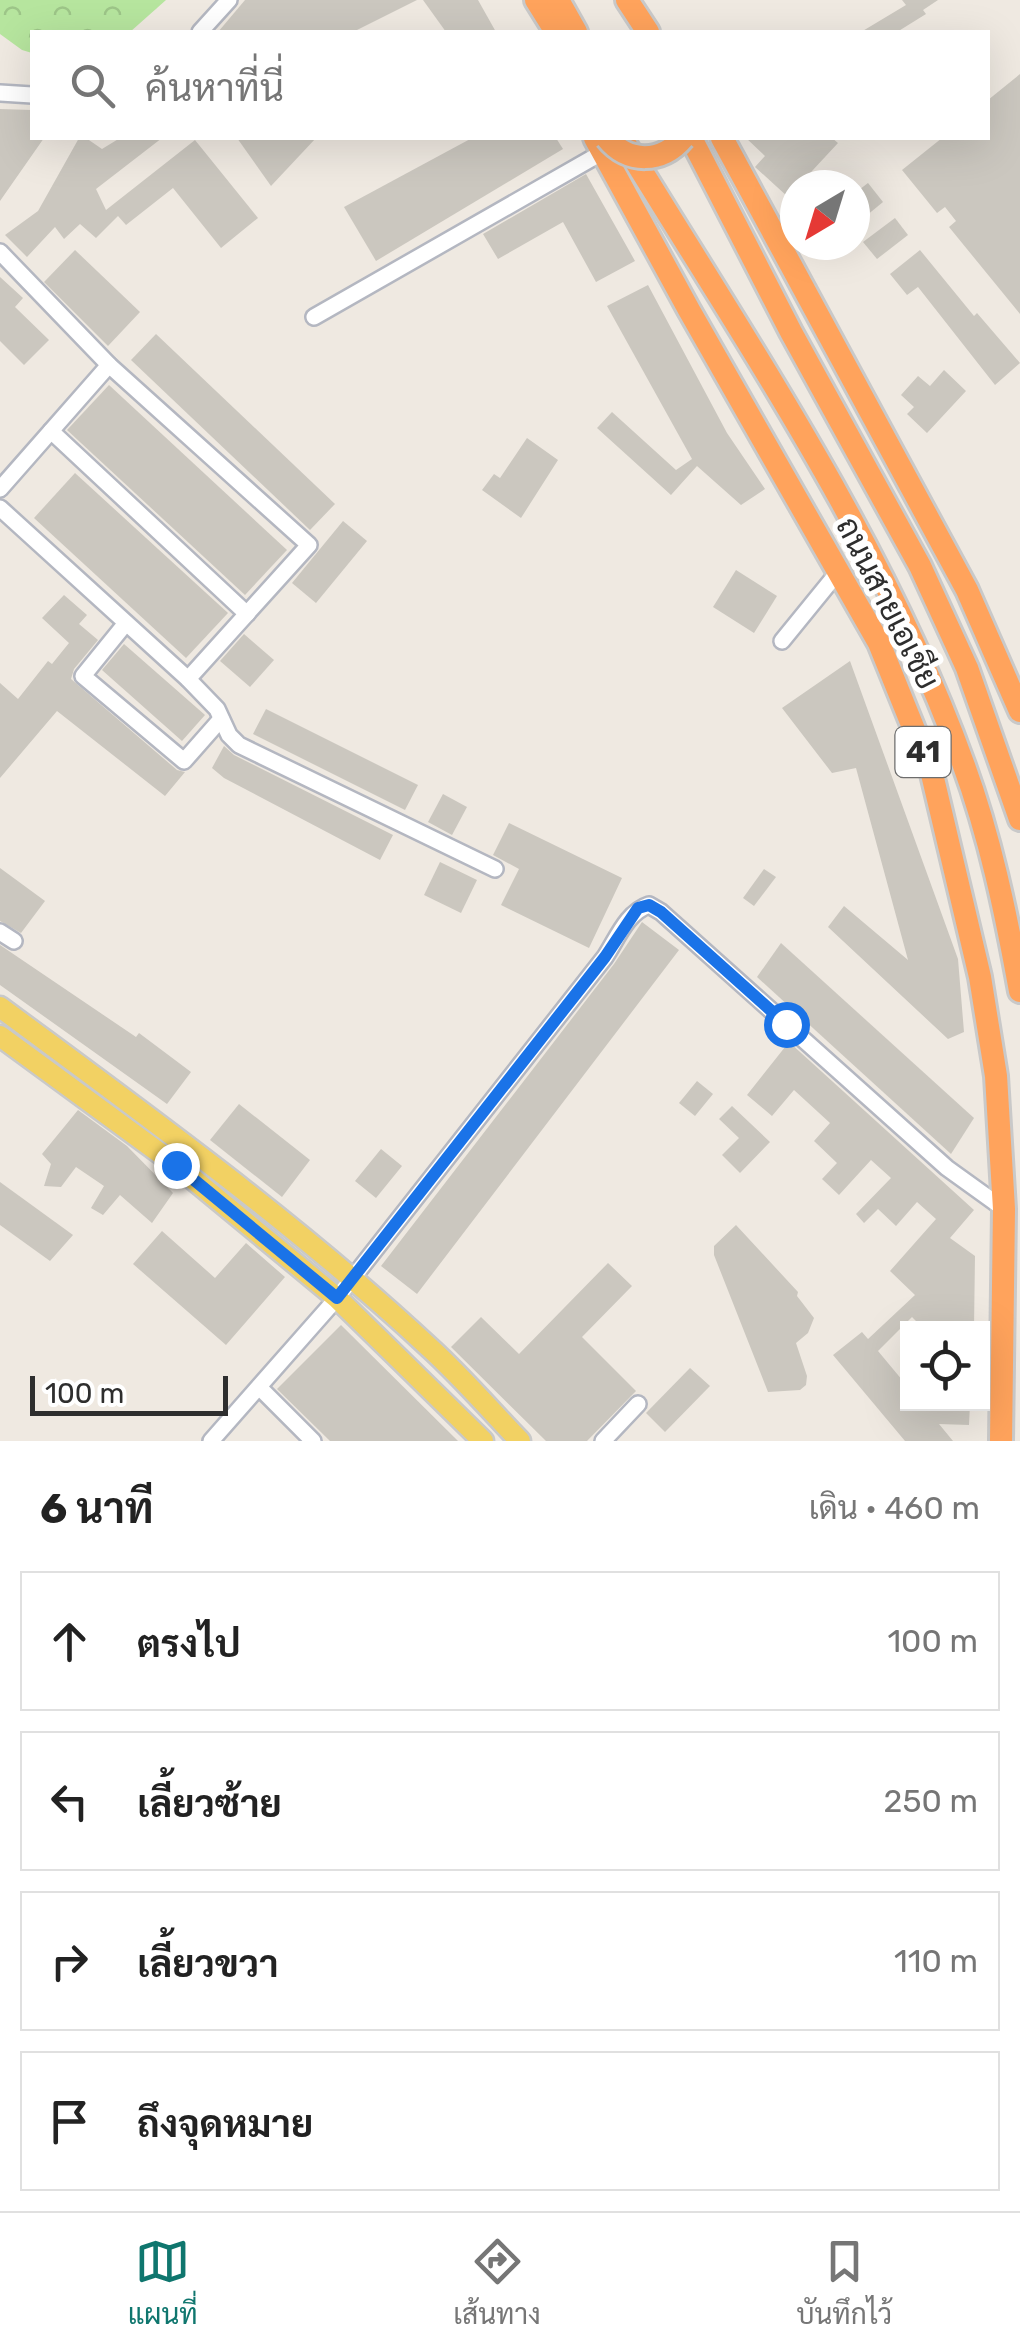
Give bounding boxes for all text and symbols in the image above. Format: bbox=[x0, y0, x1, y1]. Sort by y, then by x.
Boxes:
search box bbox=[30, 30, 990, 140]
icon: search bbox=[65, 58, 120, 113]
text: ค้นหาที่นี่ bbox=[145, 65, 284, 111]
north arrow bbox=[780, 170, 870, 260]
street label: ถนนสายเอเชีย bbox=[828, 510, 949, 695]
road number: 41 bbox=[896, 727, 950, 777]
route start bbox=[764, 1002, 810, 1048]
route end bbox=[154, 1143, 200, 1189]
map controls bbox=[900, 1321, 990, 1411]
button: locate bbox=[900, 1321, 990, 1411]
scale bar bbox=[30, 1371, 228, 1416]
text: 100 m bbox=[45, 1377, 124, 1410]
text: 6 นาที bbox=[40, 1484, 153, 1534]
text: เดิน · 460 m bbox=[809, 1489, 980, 1527]
icon: ahead bbox=[42, 1614, 97, 1669]
text: ตรงไป bbox=[137, 1621, 241, 1667]
text: 100 m bbox=[887, 1622, 978, 1660]
icon: left bbox=[42, 1774, 97, 1829]
text: เลี้ยวซ้าย bbox=[137, 1781, 282, 1827]
text: 250 m bbox=[884, 1782, 978, 1820]
icon: right bbox=[42, 1934, 97, 1989]
text: เลี้ยวขวา bbox=[137, 1941, 279, 1987]
text: 110 m bbox=[894, 1942, 978, 1980]
icon: arrive bbox=[42, 2094, 97, 2149]
text: ถึงจุดหมาย bbox=[137, 2101, 313, 2147]
tab: แผนที่ bbox=[128, 2234, 198, 2331]
tab: เส้นทาง bbox=[453, 2234, 541, 2331]
tab: บันทึกไว้ bbox=[796, 2234, 892, 2331]

